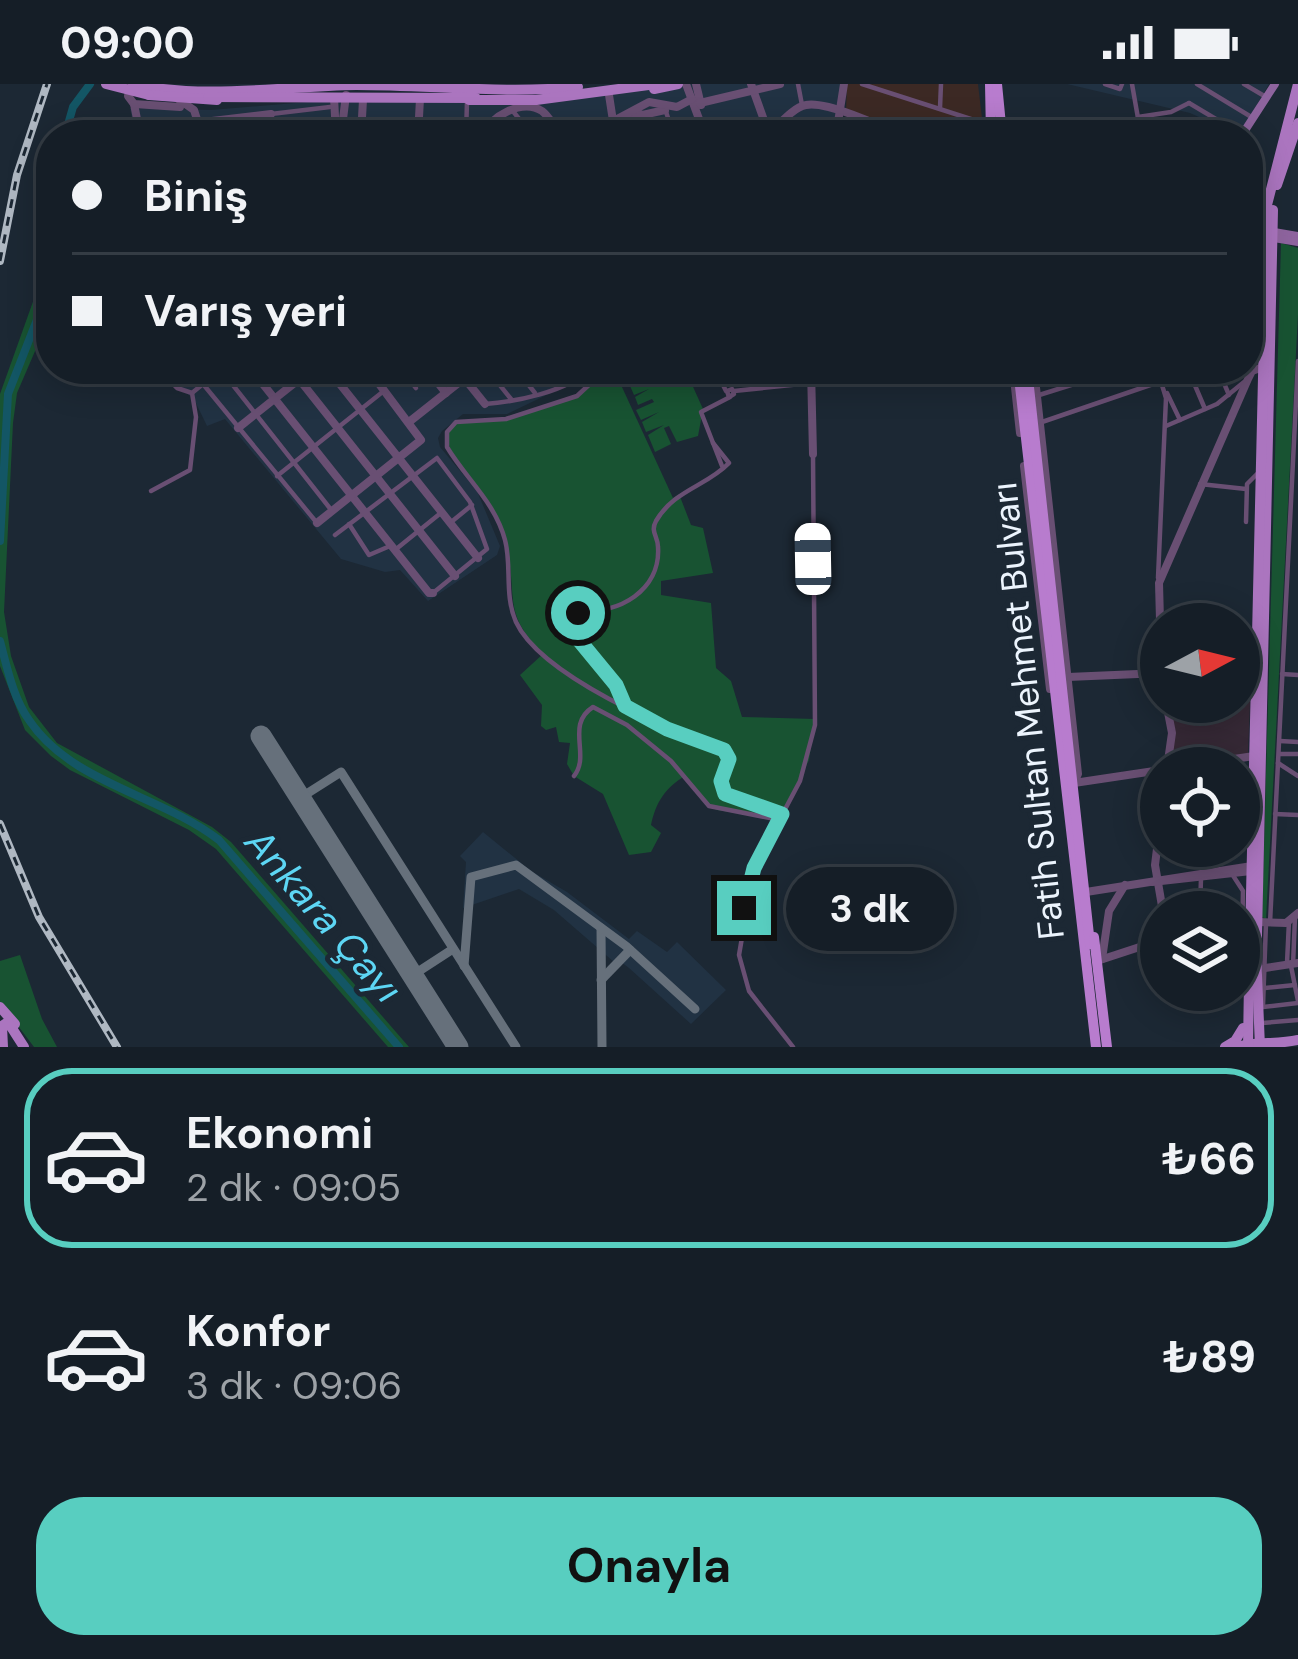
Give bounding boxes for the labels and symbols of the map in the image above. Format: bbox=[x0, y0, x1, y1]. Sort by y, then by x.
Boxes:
street label: Fatih Sultan Mehmet Bulvarı bbox=[980, 480, 1075, 942]
car bbox=[794, 523, 832, 595]
route start bbox=[551, 586, 605, 640]
north arrow bbox=[1140, 603, 1260, 723]
water label: Ankara Çayı bbox=[233, 817, 413, 1013]
callout: 3 dk bbox=[786, 866, 954, 950]
route end bbox=[717, 881, 771, 935]

